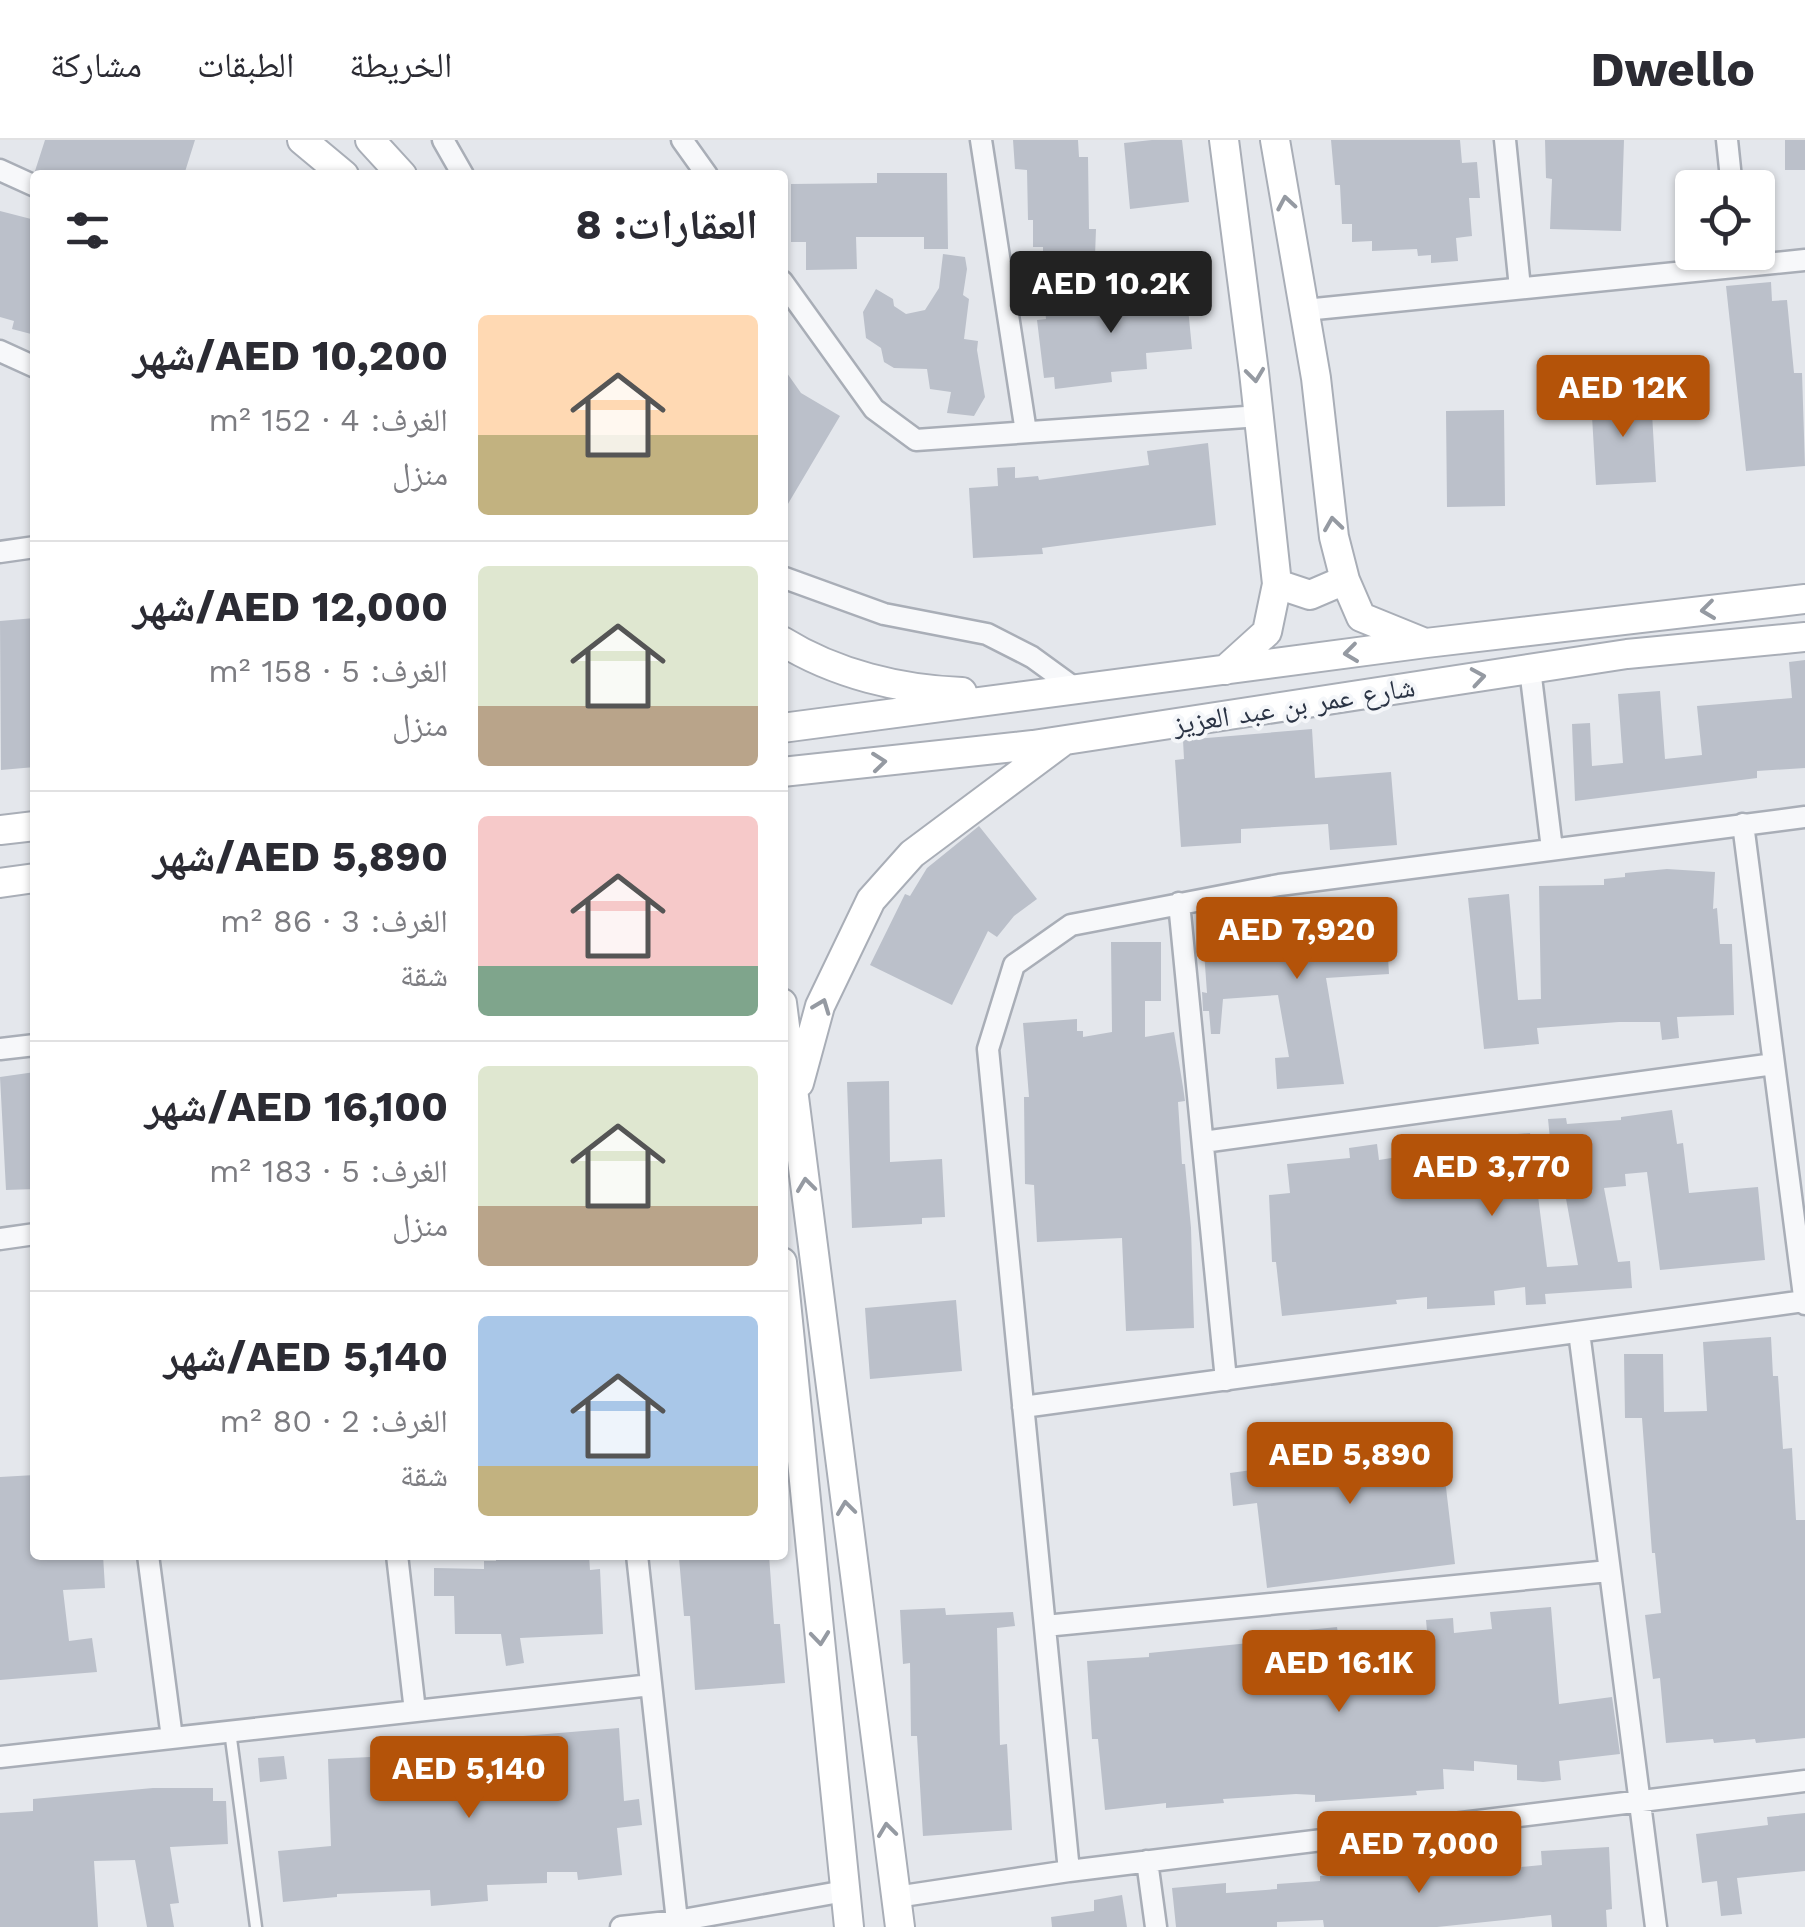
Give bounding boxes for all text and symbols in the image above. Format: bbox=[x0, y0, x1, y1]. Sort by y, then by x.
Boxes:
text: Dwello bbox=[1590, 41, 1755, 98]
text: مشاركة bbox=[50, 44, 142, 86]
text: الطبقات bbox=[197, 44, 294, 86]
text: الخريطة bbox=[349, 44, 452, 86]
map controls bbox=[1675, 170, 1775, 270]
button: locate bbox=[1675, 170, 1775, 270]
one-way arrow bbox=[1276, 195, 1297, 211]
text: العقارات: 8 bbox=[576, 200, 758, 249]
icon: filters bbox=[60, 203, 115, 258]
pin: AED 10.2K bbox=[997, 251, 1225, 336]
text: AED 10.2K bbox=[1032, 264, 1190, 302]
text: AED 10,200/شهر bbox=[133, 331, 448, 380]
icon: home bbox=[558, 355, 678, 475]
pin: AED 12K bbox=[1531, 355, 1715, 440]
one-way arrow bbox=[1244, 368, 1265, 384]
text: AED 12K bbox=[1559, 368, 1687, 406]
text: الغرف: 4 · 152 m² bbox=[208, 401, 448, 439]
text: منزل bbox=[392, 455, 448, 493]
one-way arrow bbox=[1323, 516, 1344, 533]
text: AED 12,000/شهر bbox=[133, 582, 448, 631]
one-way arrow bbox=[1700, 599, 1716, 620]
icon: home bbox=[558, 606, 678, 726]
one-way arrow bbox=[1342, 642, 1358, 663]
text: الغرف: 5 · 158 m² bbox=[208, 652, 448, 690]
one-way arrow bbox=[1470, 667, 1487, 688]
street label: شارع عمر بن عبد العزيز bbox=[1170, 670, 1418, 742]
text: منزل bbox=[392, 706, 448, 744]
one-way arrow bbox=[872, 751, 888, 773]
text: AED 5,890/شهر bbox=[153, 832, 448, 881]
icon: home bbox=[558, 856, 678, 976]
pin: AED 7,920 bbox=[1183, 897, 1411, 982]
text: الغرف: 3 · 86 m² bbox=[220, 902, 448, 940]
text: AED 7,920 bbox=[1218, 910, 1376, 948]
text: شقة bbox=[400, 956, 448, 994]
one-way arrow bbox=[810, 998, 831, 1015]
text: AED 16,100/شهر bbox=[145, 1082, 448, 1131]
icon: home bbox=[558, 1106, 678, 1226]
pin: AED 3,770 bbox=[1378, 1134, 1606, 1219]
text: AED 3,770 bbox=[1413, 1147, 1571, 1185]
text: الغرف: 5 · 183 m² bbox=[209, 1152, 448, 1190]
one-way arrow bbox=[796, 1177, 817, 1194]
text: منزل bbox=[392, 1206, 448, 1244]
text: AED 5,140/شهر bbox=[164, 1332, 448, 1381]
icon: home bbox=[558, 1356, 678, 1476]
text: الغرف: 2 · 80 m² bbox=[219, 1402, 448, 1440]
pin: AED 5,890 bbox=[1236, 1422, 1464, 1507]
text: AED 5,890 bbox=[1269, 1435, 1431, 1473]
text: شقة bbox=[400, 1456, 448, 1494]
one-way arrow bbox=[837, 1499, 858, 1516]
one-way arrow bbox=[808, 1630, 830, 1646]
pin: AED 16.1K bbox=[1225, 1630, 1453, 1715]
text: AED 16.1K bbox=[1264, 1643, 1414, 1681]
pin: AED 5,140 bbox=[355, 1736, 583, 1821]
text: AED 5,140 bbox=[392, 1749, 546, 1787]
pin: AED 7,000 bbox=[1305, 1811, 1533, 1896]
one-way arrow bbox=[878, 1822, 899, 1839]
text: AED 7,000 bbox=[1339, 1824, 1499, 1862]

